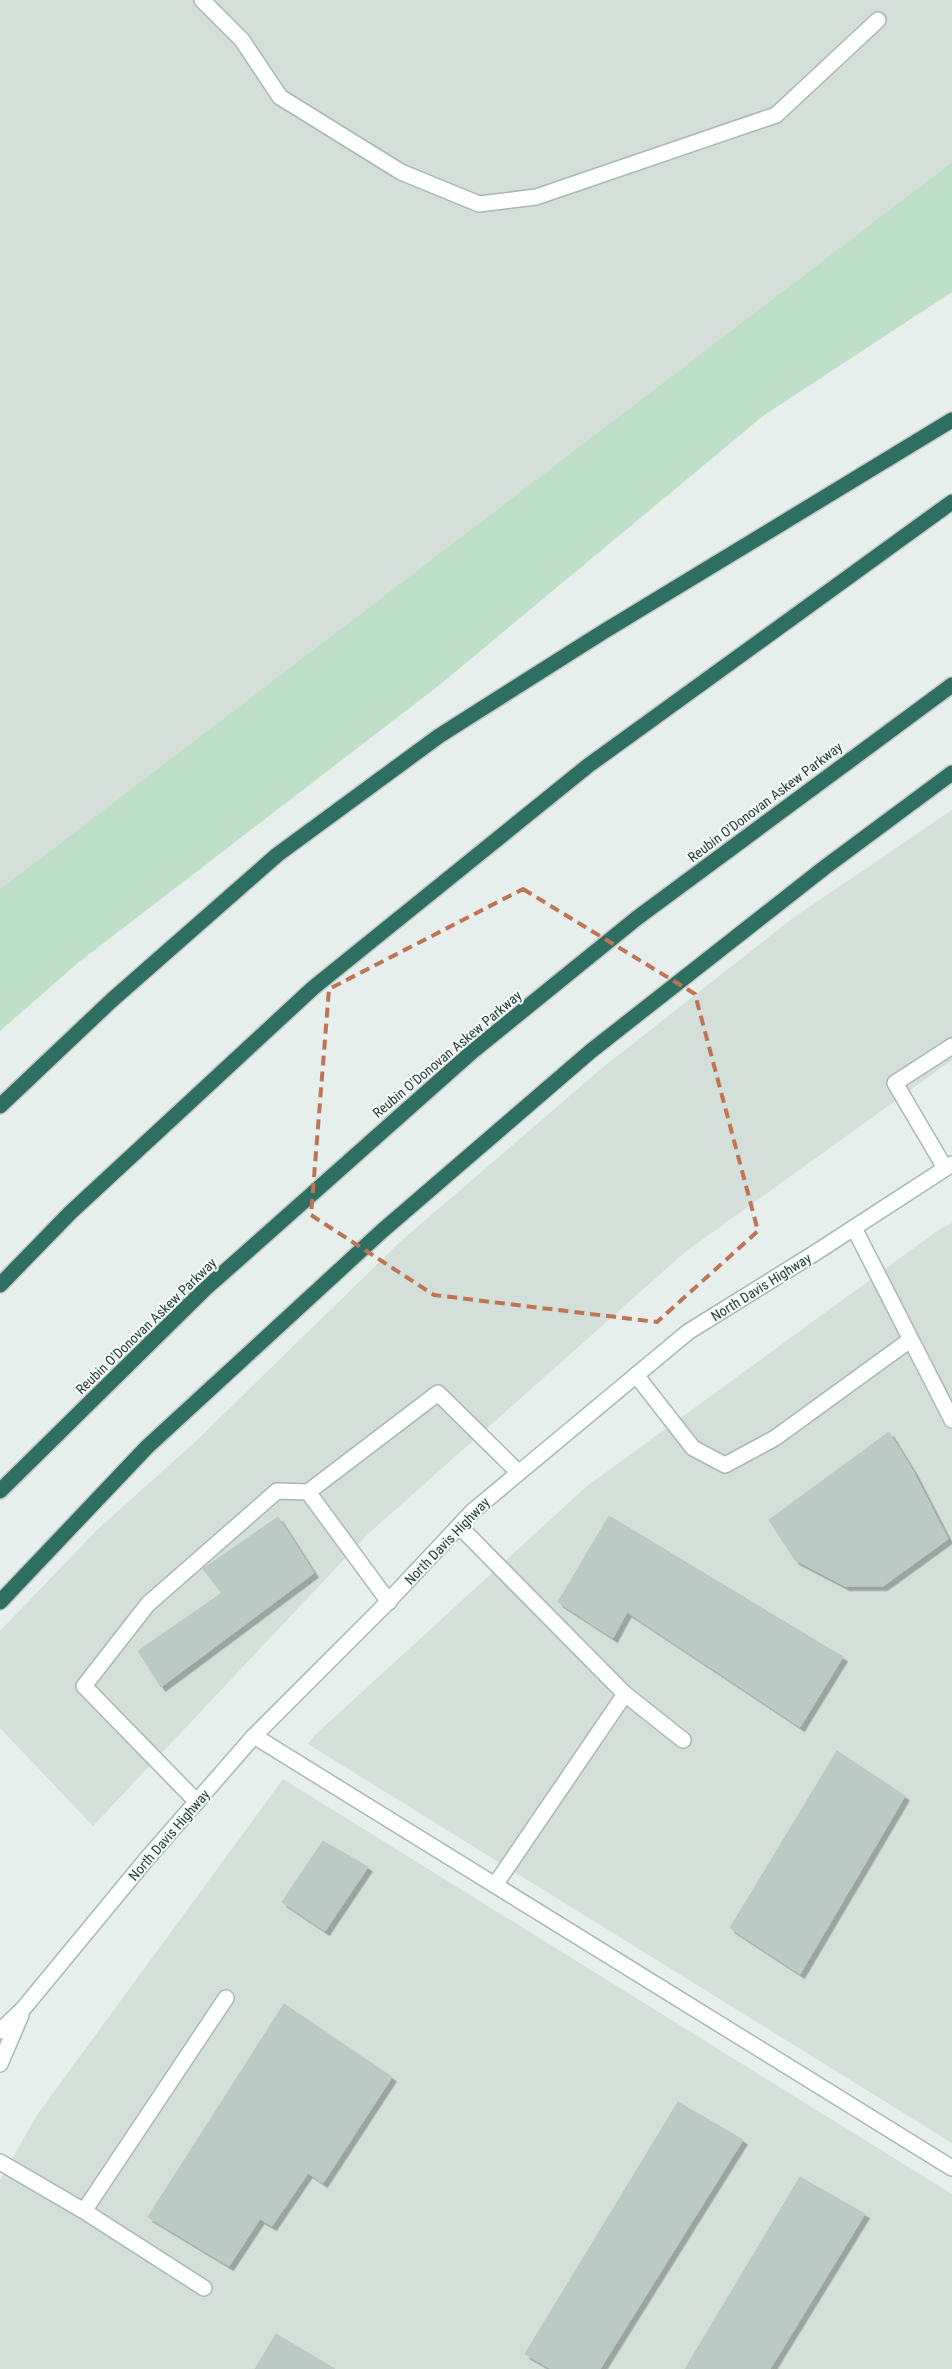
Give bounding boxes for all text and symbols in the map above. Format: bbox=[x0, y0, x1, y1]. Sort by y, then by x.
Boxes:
street label: Reubin O'Donovan Askew Parkway bbox=[685, 739, 845, 865]
street label: Reubin O'Donovan Askew Parkway bbox=[369, 987, 525, 1121]
street label: North Davis Highway bbox=[708, 1250, 814, 1324]
street label: Reubin O'Donovan Askew Parkway bbox=[72, 1254, 220, 1397]
street label: North Davis Highway bbox=[401, 1494, 493, 1588]
street label: North Davis Highway bbox=[125, 1786, 213, 1884]

